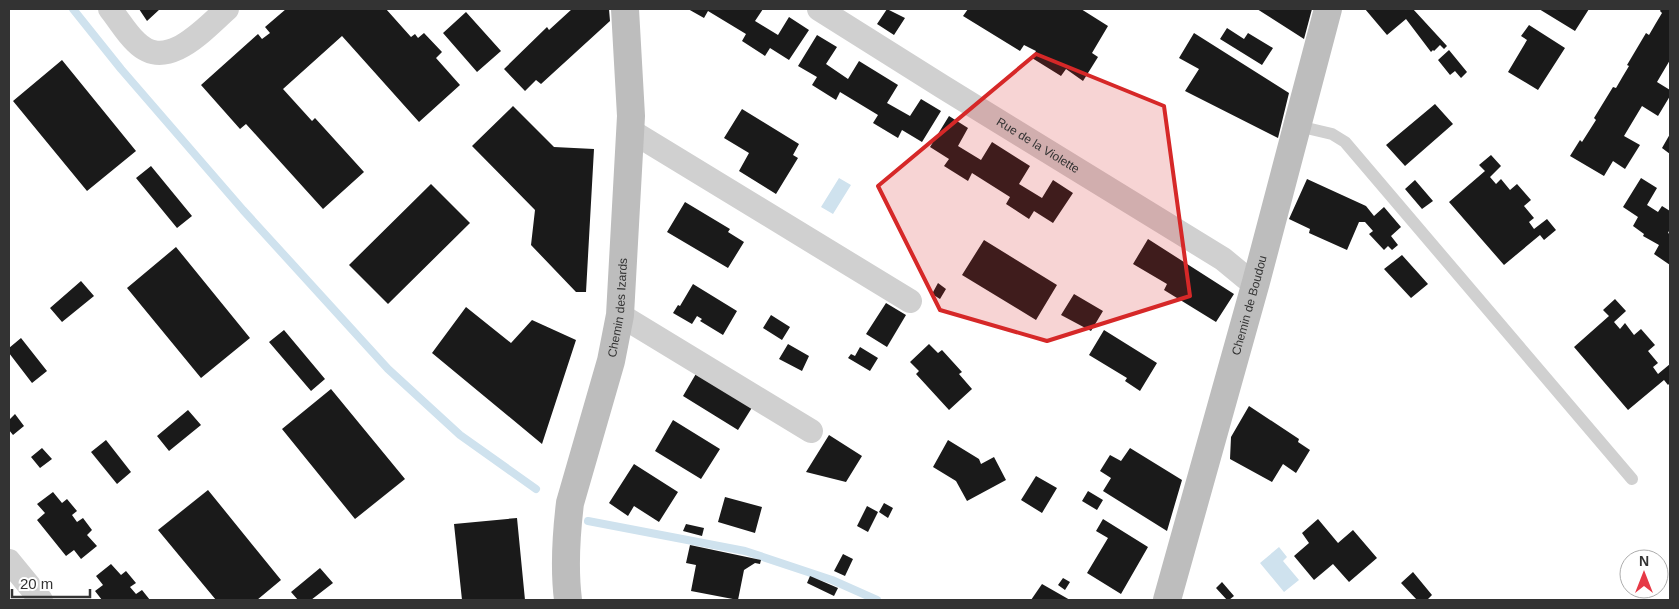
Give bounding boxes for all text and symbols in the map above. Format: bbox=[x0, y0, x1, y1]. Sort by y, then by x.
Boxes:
street label: Rue de la Violette bbox=[994, 115, 1082, 176]
street label: Chemin de Boudou bbox=[1229, 254, 1270, 357]
street label: Chemin des Izards bbox=[605, 258, 630, 359]
north arrow bbox=[1619, 549, 1669, 599]
text: N bbox=[1639, 553, 1649, 569]
scale bar bbox=[12, 566, 90, 598]
text: 20 m bbox=[20, 575, 53, 592]

